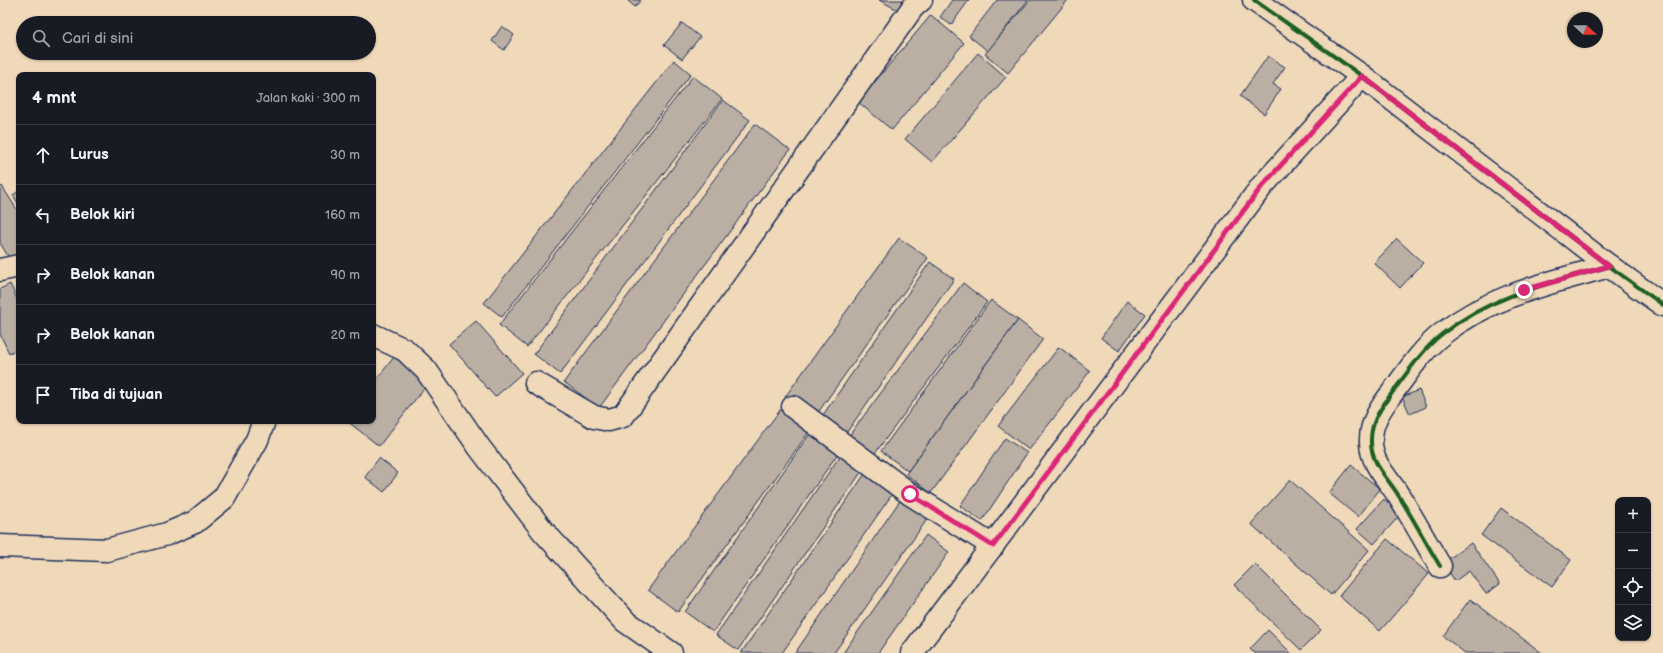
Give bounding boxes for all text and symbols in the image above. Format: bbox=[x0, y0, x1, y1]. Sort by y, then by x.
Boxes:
north arrow bbox=[1567, 12, 1603, 48]
search box bbox=[16, 16, 376, 60]
icon: search bbox=[30, 27, 52, 49]
text: Cari di sini bbox=[62, 29, 133, 48]
text: 4 mnt bbox=[32, 88, 76, 108]
text: Jalan kaki · 300 m bbox=[256, 90, 360, 106]
icon: ahead bbox=[32, 144, 54, 166]
text: Lurus bbox=[70, 145, 109, 164]
text: 30 m bbox=[330, 147, 360, 163]
icon: left bbox=[32, 204, 54, 226]
text: Belok kiri bbox=[70, 205, 135, 224]
text: 160 m bbox=[325, 207, 360, 223]
icon: right bbox=[32, 264, 54, 286]
text: Belok kanan bbox=[70, 265, 155, 284]
text: 90 m bbox=[331, 267, 360, 283]
route end bbox=[1515, 281, 1533, 299]
icon: right bbox=[32, 324, 54, 346]
text: Belok kanan bbox=[70, 325, 155, 344]
text: 20 m bbox=[330, 327, 360, 343]
icon: arrive bbox=[32, 384, 54, 406]
text: Tiba di tujuan bbox=[70, 385, 163, 404]
route start bbox=[901, 485, 919, 503]
map controls bbox=[1615, 497, 1651, 641]
button: + bbox=[1615, 497, 1651, 533]
button: − bbox=[1615, 533, 1651, 569]
button: locate bbox=[1615, 569, 1651, 605]
button: layers bbox=[1615, 605, 1651, 641]

